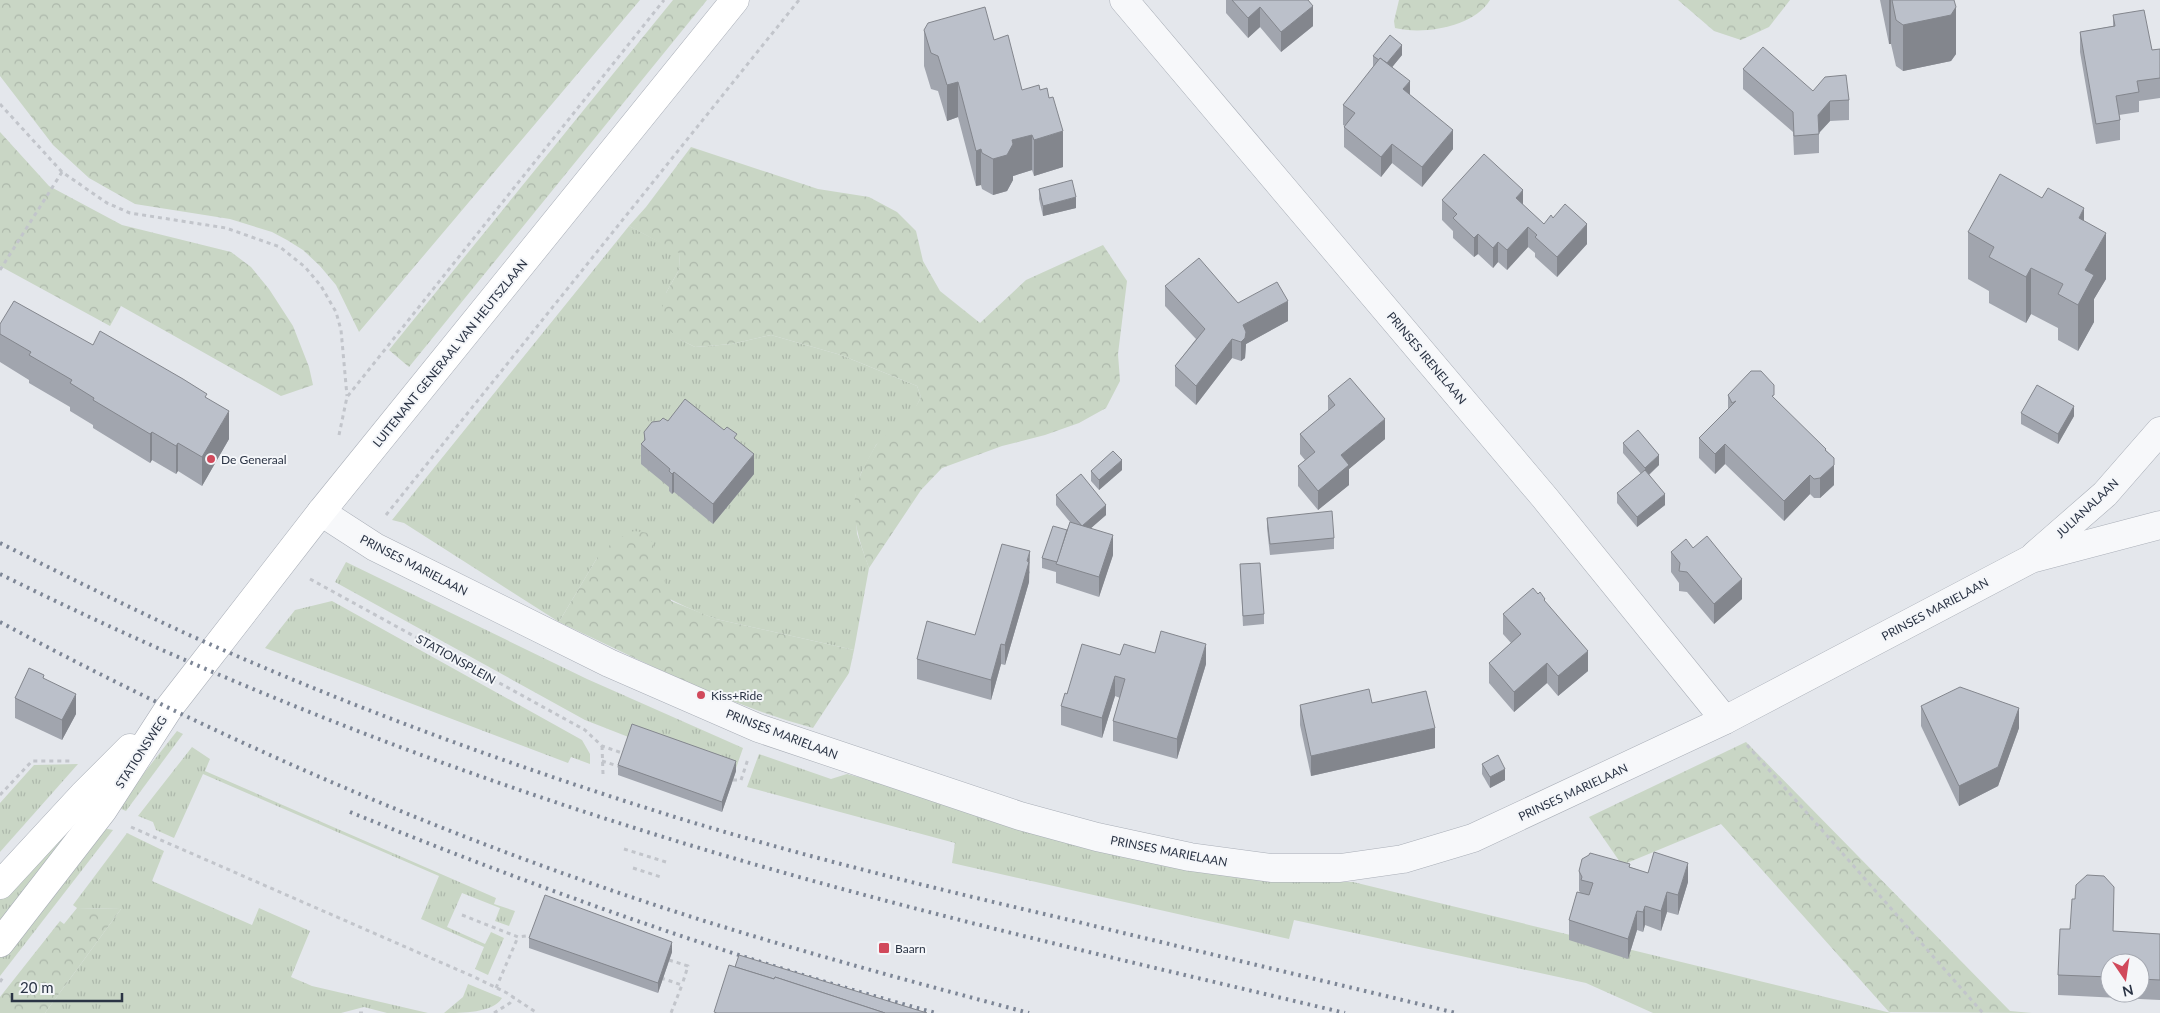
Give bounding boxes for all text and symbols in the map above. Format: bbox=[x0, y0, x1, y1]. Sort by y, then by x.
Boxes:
street label: LUITENANT GENERAAL VAN HEUTSZLAAN bbox=[369, 256, 531, 450]
street label: PRINSES IRENELAAN bbox=[1384, 309, 1470, 407]
place label: De Generaal bbox=[221, 452, 287, 467]
marker: De Generaal bbox=[205, 453, 217, 465]
street label: JULIANALAAN bbox=[2052, 475, 2122, 541]
street label: PRINSES MARIELAAN bbox=[358, 531, 470, 599]
street label: PRINSES MARIELAAN bbox=[1879, 574, 1991, 644]
street label: STATIONSPLEIN bbox=[414, 631, 498, 687]
place label: Kiss+Ride bbox=[711, 688, 763, 703]
marker: Kiss+Ride bbox=[695, 689, 707, 701]
street label: PRINSES MARIELAAN bbox=[724, 706, 840, 762]
street label: STATIONSWEG bbox=[112, 713, 170, 791]
street label: PRINSES MARIELAAN bbox=[1516, 760, 1630, 824]
street label: PRINSES MARIELAAN bbox=[1109, 832, 1229, 870]
marker: Baarn bbox=[877, 941, 891, 955]
place label: Baarn bbox=[895, 941, 926, 956]
north arrow bbox=[2100, 953, 2150, 1003]
scale bar bbox=[12, 970, 122, 1002]
text: 20 m bbox=[20, 978, 54, 996]
text: N bbox=[2121, 982, 2135, 1001]

